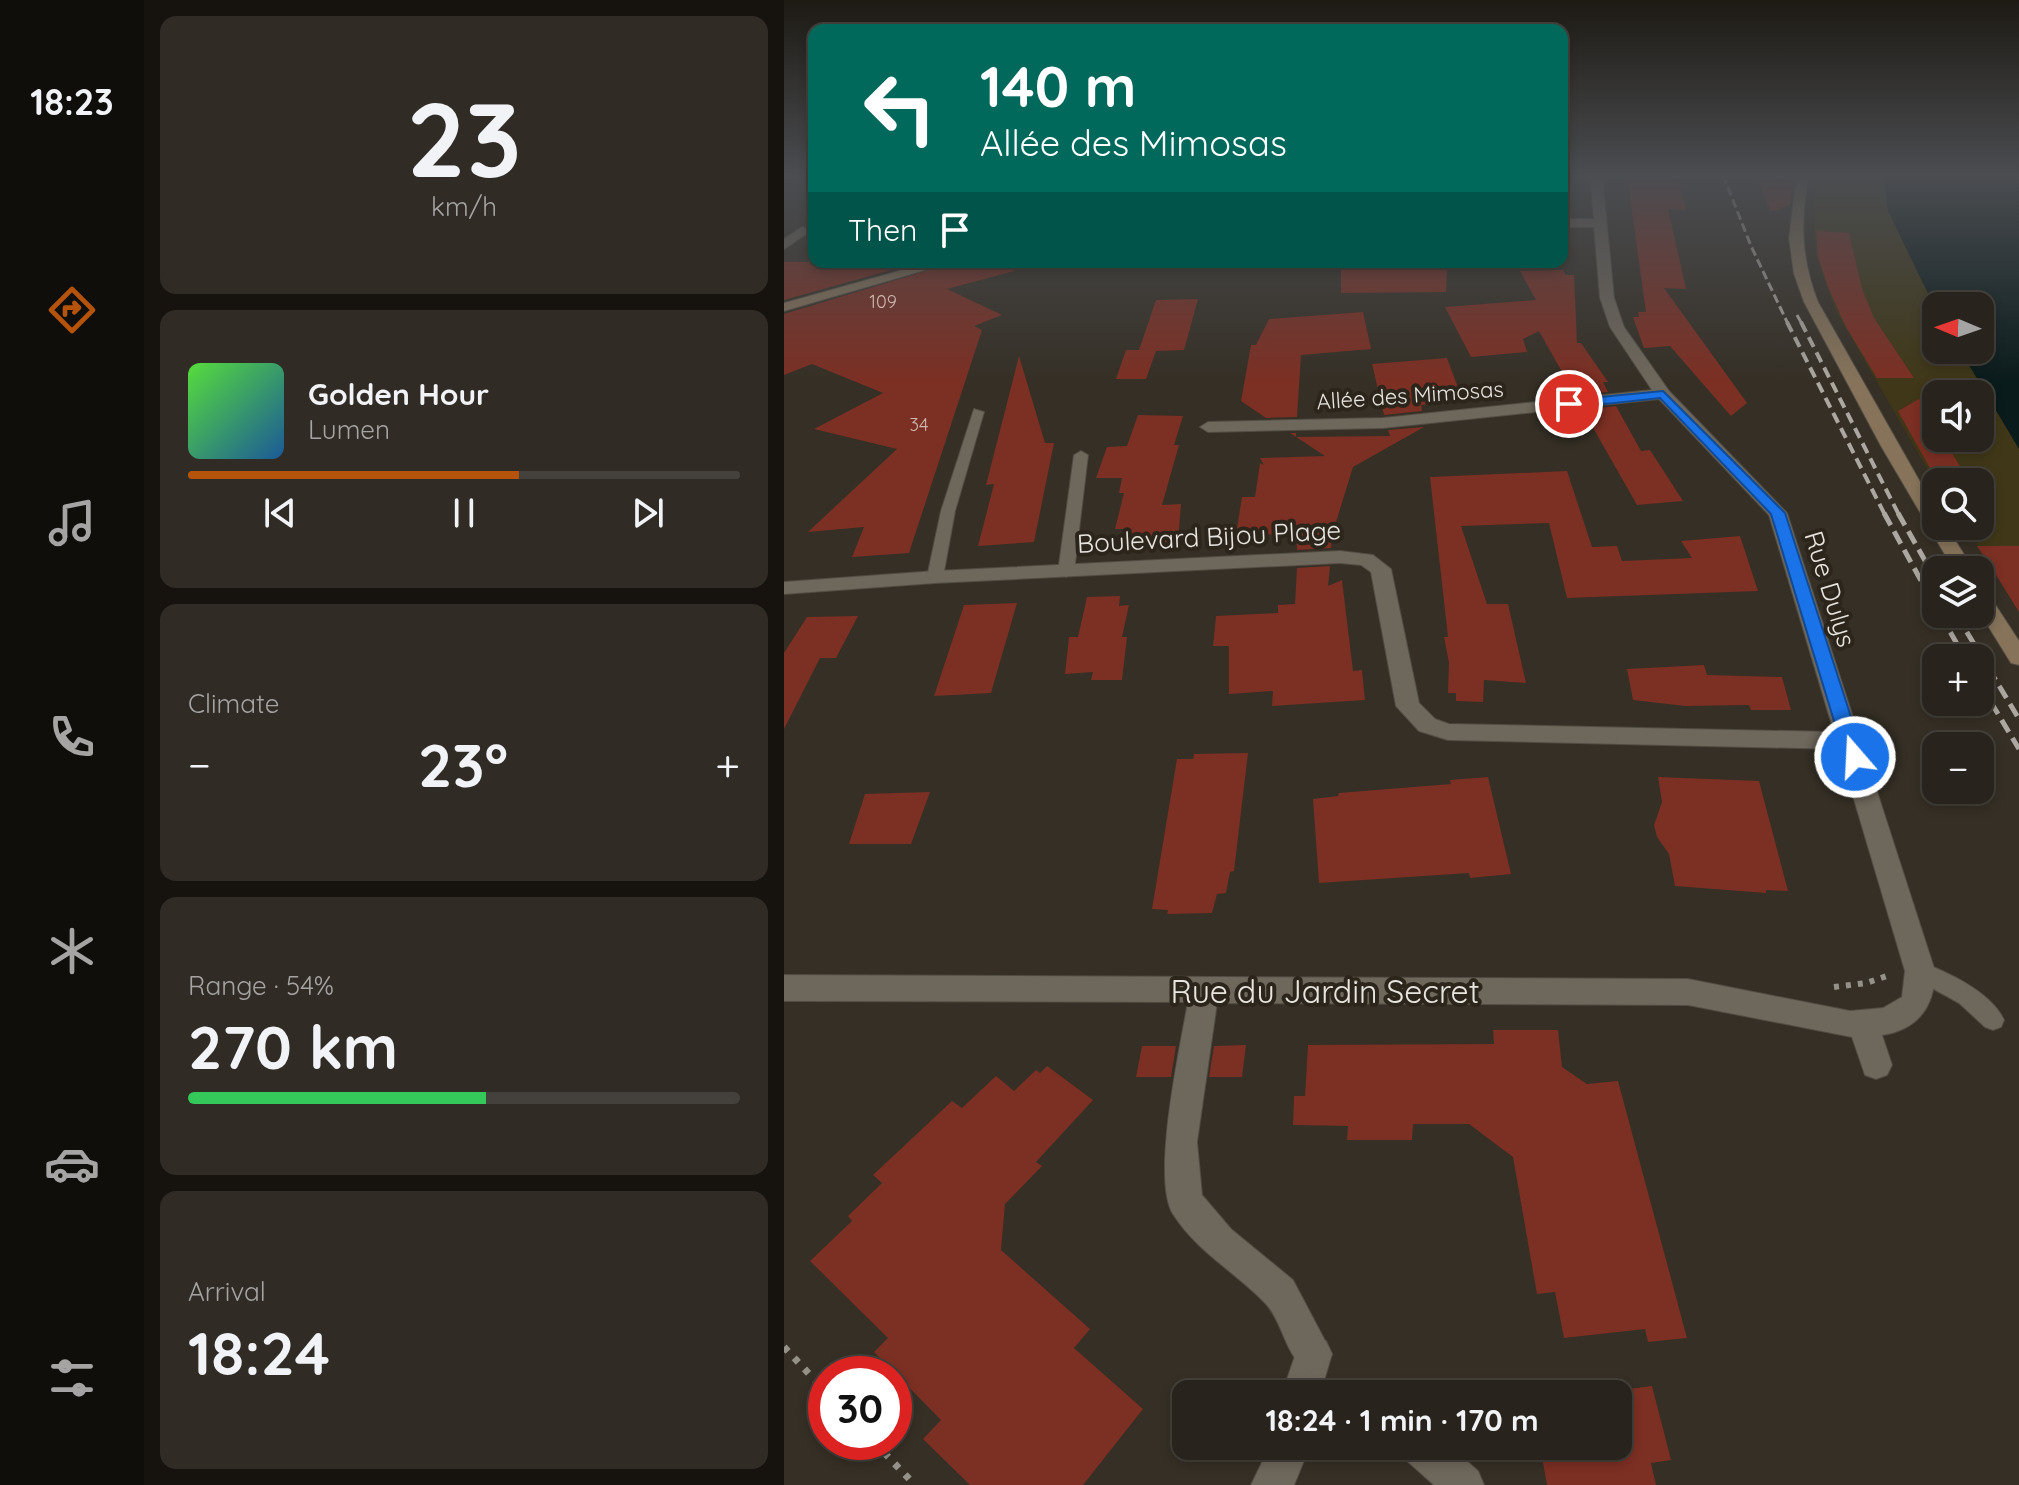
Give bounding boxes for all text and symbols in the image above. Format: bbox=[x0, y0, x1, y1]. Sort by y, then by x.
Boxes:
text: 140 m bbox=[980, 51, 1136, 121]
icon: left bbox=[848, 56, 952, 160]
text: 23 bbox=[406, 73, 522, 203]
text: 18:23 bbox=[30, 79, 114, 124]
text: Allée des Mimosas bbox=[980, 120, 1287, 165]
text: km/h bbox=[431, 190, 497, 223]
icon: arrive bbox=[933, 208, 977, 252]
text: Then bbox=[848, 211, 917, 249]
icon: directions bbox=[44, 282, 100, 338]
house number: 109 bbox=[869, 290, 897, 313]
north arrow bbox=[1922, 292, 1994, 364]
map controls bbox=[1922, 292, 1994, 804]
pin bbox=[1535, 370, 1603, 438]
street label: Allée des Mimosas bbox=[1316, 374, 1504, 416]
text: Golden Hour bbox=[308, 375, 489, 413]
button: sound bbox=[1922, 380, 1994, 452]
icon: arrive bbox=[1547, 382, 1591, 426]
text: Lumen bbox=[308, 413, 390, 446]
house number: 34 bbox=[910, 413, 928, 436]
button: search bbox=[1922, 468, 1994, 540]
icon: previous bbox=[258, 491, 302, 535]
icon: pause bbox=[442, 491, 486, 535]
icon: next bbox=[626, 491, 670, 535]
icon: music bbox=[44, 495, 100, 551]
street label: Boulevard Bijou Plage bbox=[1076, 513, 1342, 560]
street label: Rue Dulys bbox=[1797, 527, 1864, 651]
button: layers bbox=[1922, 556, 1994, 628]
button: + bbox=[1922, 644, 1994, 716]
text: Climate bbox=[188, 687, 279, 720]
icon: phone bbox=[44, 709, 100, 765]
position arrow bbox=[1813, 715, 1897, 799]
text: 23° bbox=[418, 727, 508, 802]
button: − bbox=[1922, 732, 1994, 804]
text: − bbox=[188, 737, 211, 792]
text: + bbox=[715, 737, 740, 792]
icon: climate bbox=[44, 923, 100, 979]
text: Range · 54% bbox=[188, 969, 334, 1002]
street label: Rue du Jardin Secret bbox=[1171, 971, 1479, 1011]
text: 270 km bbox=[188, 1009, 398, 1084]
icon: car bbox=[44, 1136, 100, 1192]
text: Arrival bbox=[188, 1275, 266, 1308]
text: 18:24 bbox=[188, 1315, 330, 1390]
icon: filters bbox=[44, 1350, 100, 1406]
speed limit sign: 30 bbox=[808, 1356, 912, 1460]
text: 18:24 · 1 min · 170 m bbox=[1265, 1401, 1539, 1439]

